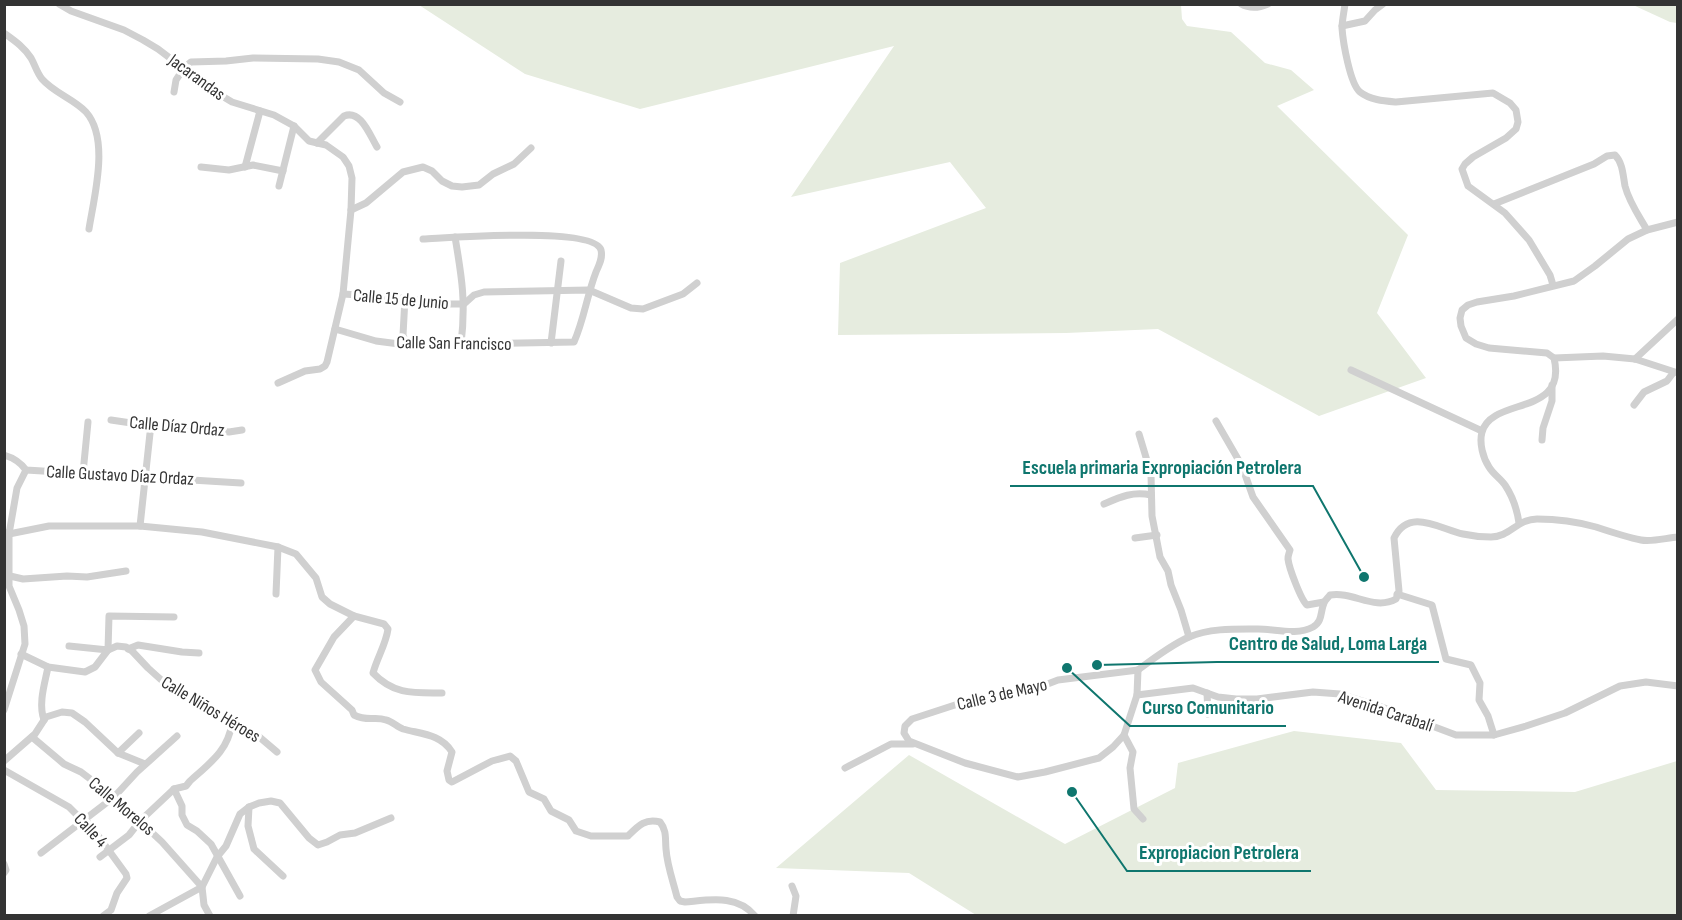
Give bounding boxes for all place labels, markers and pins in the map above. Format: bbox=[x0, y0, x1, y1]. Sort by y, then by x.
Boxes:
callout: Escuela primaria Expropiación Petrolera bbox=[1010, 448, 1313, 486]
callout: Centro de Salud, Loma Larga bbox=[1217, 624, 1439, 662]
callout: Curso Comunitario bbox=[1130, 688, 1286, 726]
callout: Expropiacion Petrolera bbox=[1127, 833, 1311, 871]

